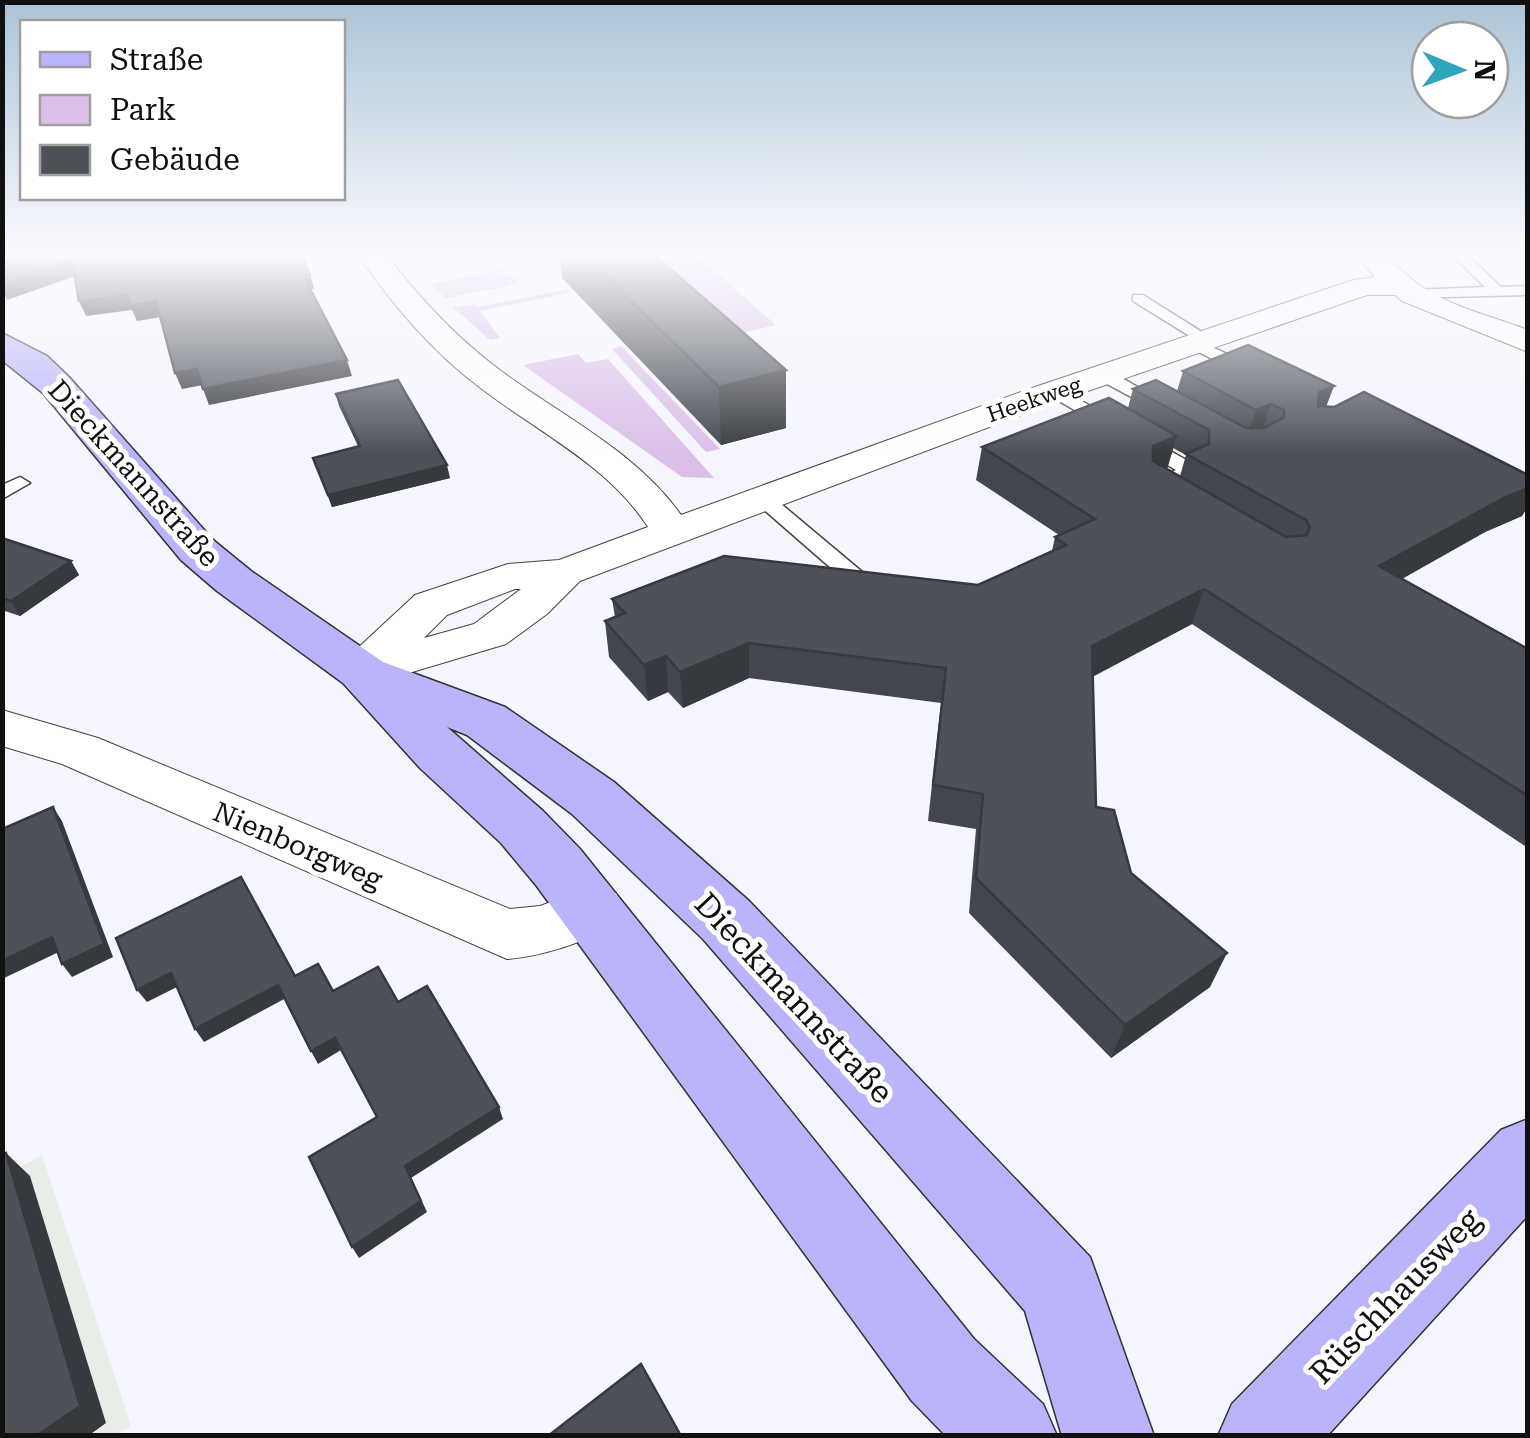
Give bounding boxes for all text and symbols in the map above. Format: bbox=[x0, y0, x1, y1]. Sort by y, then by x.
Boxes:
legend bbox=[20, 20, 345, 200]
north arrow bbox=[1410, 20, 1510, 120]
text: Straße bbox=[110, 42, 203, 77]
text: N bbox=[1468, 59, 1501, 81]
text: Park bbox=[110, 92, 176, 127]
text: Gebäude bbox=[110, 142, 240, 177]
street label: Heekweg bbox=[984, 372, 1085, 427]
street label: Dieckmannstraße bbox=[41, 373, 226, 573]
street label: Nienborgweg bbox=[208, 795, 387, 896]
street label: Dieckmannstraße bbox=[687, 885, 901, 1111]
street label: Rüschhausweg bbox=[1302, 1200, 1489, 1392]

